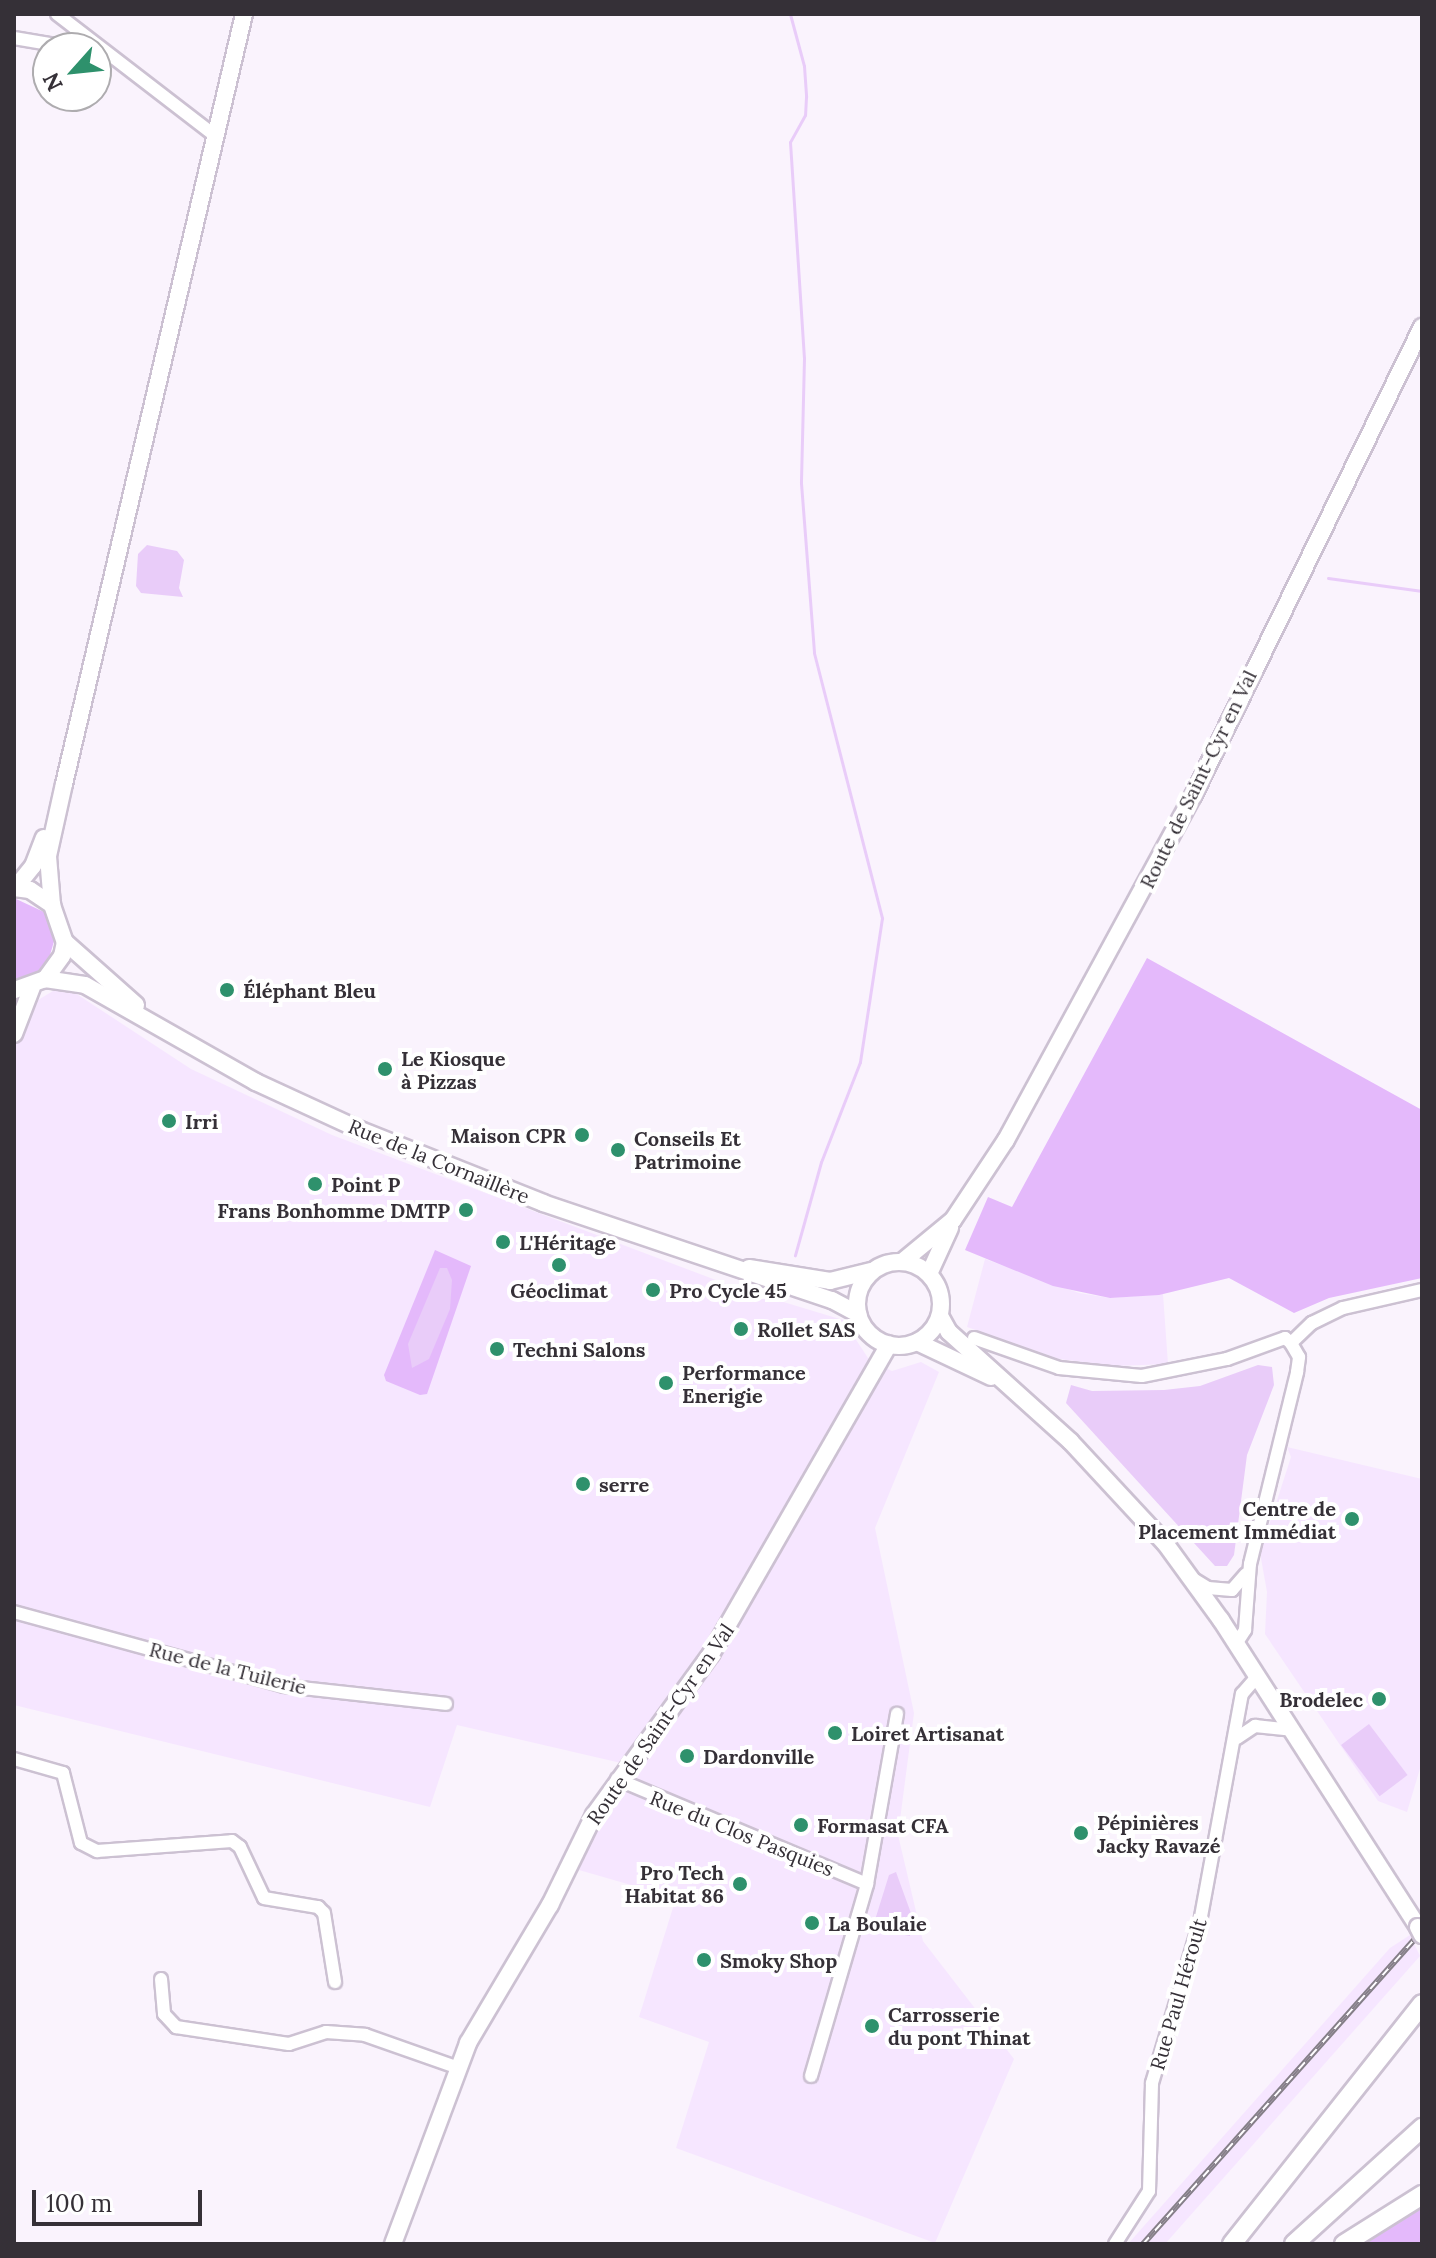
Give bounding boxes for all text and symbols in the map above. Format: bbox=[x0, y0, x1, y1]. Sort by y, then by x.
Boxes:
north arrow bbox=[32, 32, 112, 112]
text: N bbox=[36, 68, 69, 96]
street label: Route de Saint-Cyr en Val bbox=[1135, 666, 1261, 892]
place label: Éléphant Bleu bbox=[243, 978, 376, 1002]
marker: Éléphant Bleu bbox=[218, 981, 236, 999]
place label: Le Kiosque à Pizzas bbox=[401, 1046, 505, 1093]
marker: Le Kiosque à Pizzas bbox=[376, 1060, 394, 1078]
place label: Irri bbox=[185, 1109, 218, 1133]
marker: Irri bbox=[160, 1112, 178, 1130]
street label: Rue de la Cornaillère bbox=[345, 1114, 533, 1208]
place label: Maison CPR bbox=[451, 1123, 566, 1147]
marker: Maison CPR bbox=[573, 1126, 591, 1144]
place label: Conseils Et Patrimoine bbox=[634, 1126, 741, 1173]
marker: Conseils Et Patrimoine bbox=[609, 1141, 627, 1159]
place label: Point P bbox=[331, 1172, 400, 1196]
marker: Point P bbox=[306, 1175, 324, 1193]
place label: Frans Bonhomme DMTP bbox=[217, 1198, 450, 1222]
marker: Frans Bonhomme DMTP bbox=[457, 1201, 475, 1219]
place label: L'Héritage bbox=[519, 1230, 616, 1254]
marker: L'Héritage bbox=[494, 1233, 512, 1251]
marker: Géoclimat bbox=[550, 1256, 568, 1274]
place label: Géoclimat bbox=[510, 1278, 608, 1302]
place label: Pro Cycle 45 bbox=[669, 1278, 787, 1302]
marker: Pro Cycle 45 bbox=[644, 1281, 662, 1299]
place label: Rollet SAS bbox=[757, 1317, 856, 1341]
marker: Rollet SAS bbox=[732, 1320, 750, 1338]
place label: Techni Salons bbox=[513, 1337, 646, 1361]
marker: Techni Salons bbox=[488, 1340, 506, 1358]
place label: Performance Enerigie bbox=[682, 1360, 806, 1407]
marker: Performance Enerigie bbox=[657, 1374, 675, 1392]
place label: serre bbox=[599, 1472, 649, 1496]
marker: serre bbox=[574, 1475, 592, 1493]
place label: Centre de Placement Immédiat bbox=[1138, 1496, 1336, 1543]
marker: Centre de Placement Immédiat bbox=[1343, 1510, 1361, 1528]
street label: Route de Saint-Cyr en Val bbox=[581, 1619, 739, 1829]
street label: Rue de la Tuilerie bbox=[147, 1637, 309, 1699]
place label: Brodelec bbox=[1279, 1687, 1363, 1711]
marker: Brodelec bbox=[1370, 1690, 1388, 1708]
place label: Loiret Artisanat bbox=[851, 1721, 1004, 1745]
marker: Loiret Artisanat bbox=[826, 1724, 844, 1742]
place label: Dardonville bbox=[703, 1744, 814, 1768]
marker: Dardonville bbox=[678, 1747, 696, 1765]
street label: Rue du Clos Pasquies bbox=[647, 1785, 837, 1881]
place label: Pépinières Jacky Ravazé bbox=[1097, 1810, 1221, 1857]
place label: Formasat CFA bbox=[817, 1813, 949, 1837]
marker: Formasat CFA bbox=[792, 1816, 810, 1834]
marker: Pépinières Jacky Ravazé bbox=[1072, 1824, 1090, 1842]
place label: Pro Tech Habitat 86 bbox=[625, 1860, 724, 1907]
marker: Pro Tech Habitat 86 bbox=[731, 1875, 749, 1893]
place label: La Boulaie bbox=[828, 1911, 927, 1935]
marker: La Boulaie bbox=[803, 1914, 821, 1932]
street label: Rue Paul Héroult bbox=[1145, 1915, 1211, 2073]
place label: Smoky Shop bbox=[720, 1948, 837, 1972]
marker: Smoky Shop bbox=[695, 1951, 713, 1969]
place label: Carrosserie du pont Thinat bbox=[888, 2002, 1030, 2049]
marker: Carrosserie du pont Thinat bbox=[863, 2017, 881, 2035]
scale bar bbox=[36, 2174, 206, 2224]
text: 100 m bbox=[46, 2188, 112, 2219]

